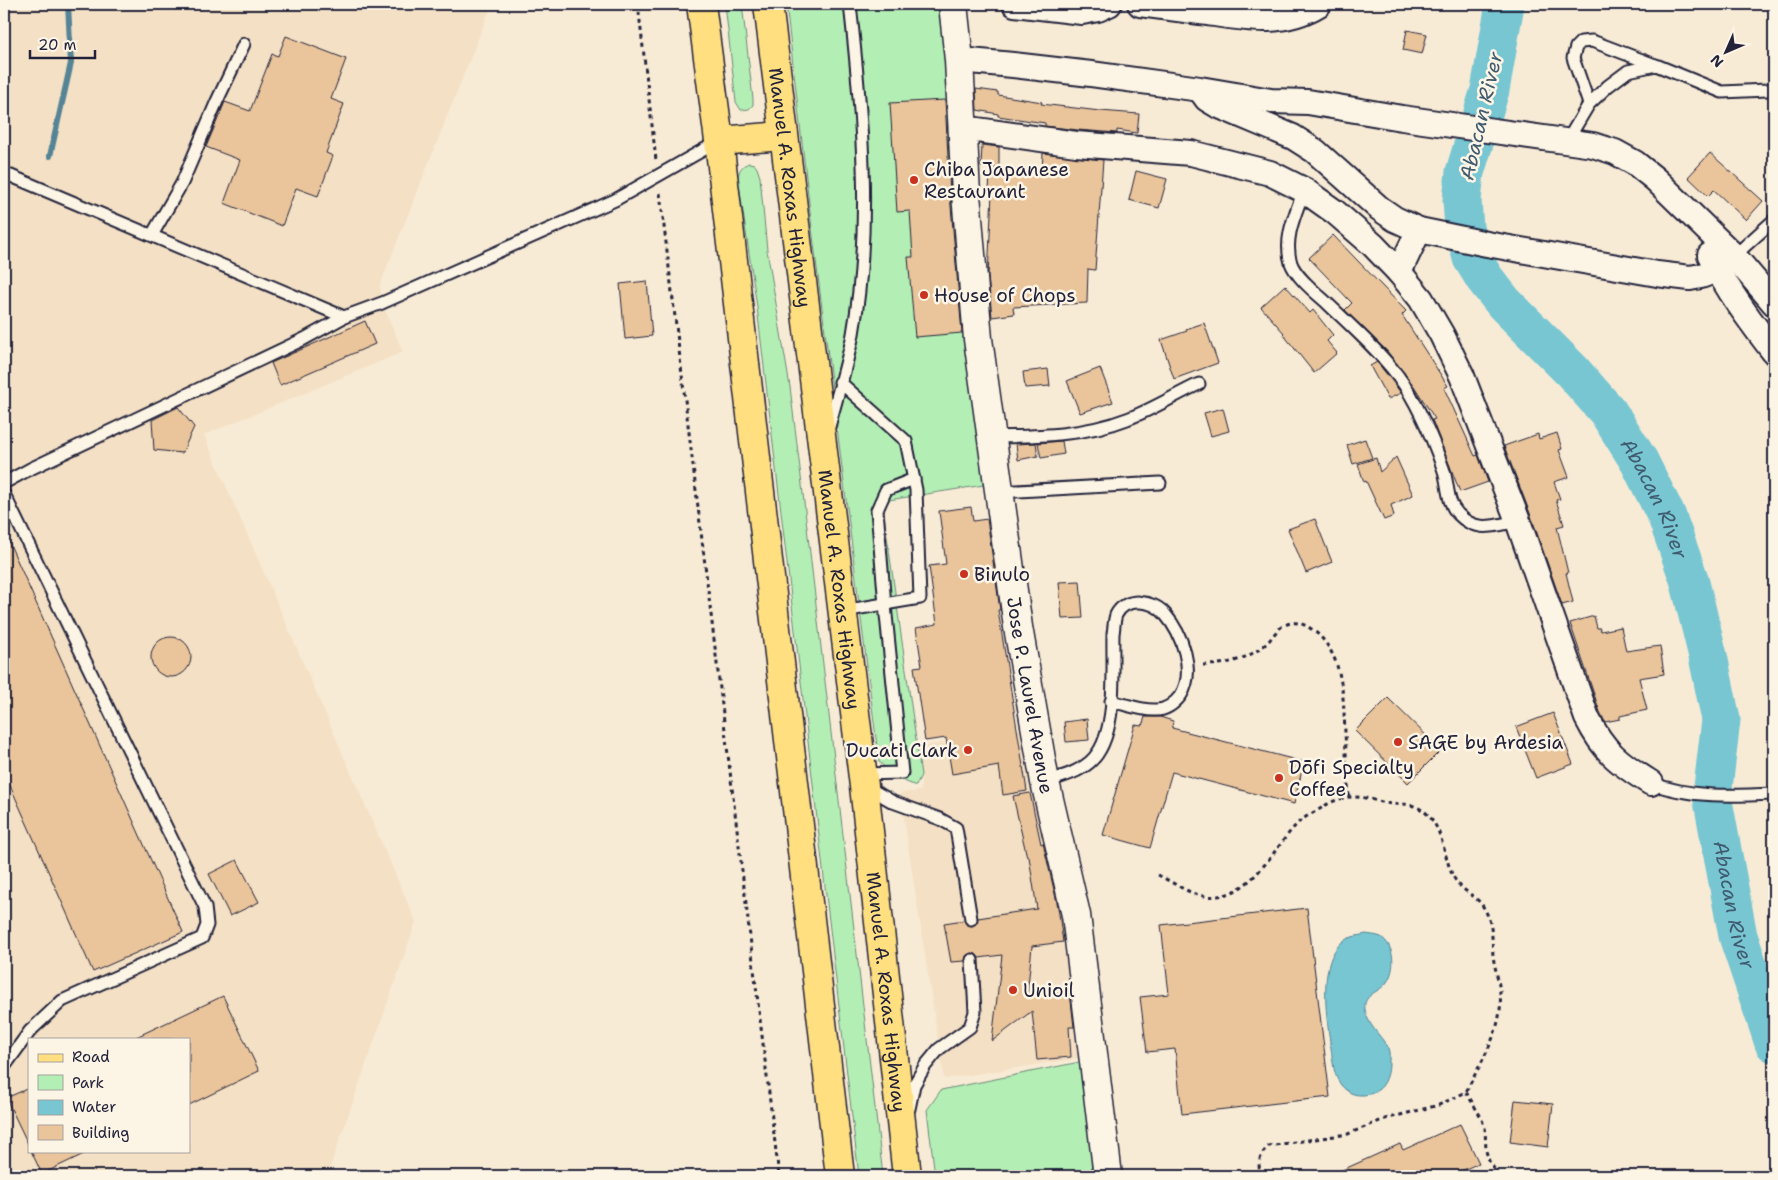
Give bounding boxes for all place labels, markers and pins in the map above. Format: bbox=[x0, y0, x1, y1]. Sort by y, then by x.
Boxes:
place label: Chiba Japanese Restaurant bbox=[924, 157, 1069, 204]
marker: Chiba Japanese Restaurant bbox=[908, 174, 920, 186]
place label: House of Chops bbox=[934, 283, 1076, 308]
marker: House of Chops bbox=[918, 289, 930, 301]
place label: Binulo bbox=[974, 562, 1030, 587]
marker: Binulo bbox=[958, 568, 970, 580]
place label: SAGE by Ardesia bbox=[1408, 730, 1564, 755]
marker: SAGE by Ardesia bbox=[1392, 736, 1404, 748]
place label: Ducati Clark bbox=[846, 738, 958, 763]
marker: Ducati Clark bbox=[962, 744, 974, 756]
place label: Dōfi Specialty Coffee bbox=[1289, 755, 1414, 802]
marker: Dōfi Specialty Coffee bbox=[1273, 772, 1285, 784]
place label: Unioil bbox=[1023, 978, 1075, 1003]
marker: Unioil bbox=[1007, 984, 1019, 996]

